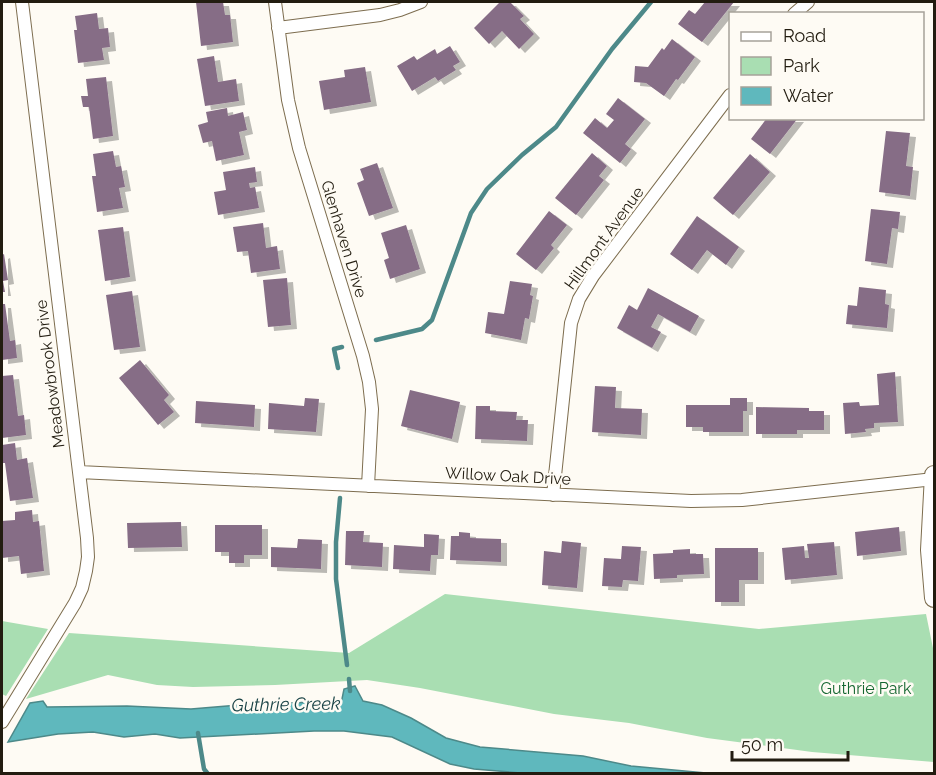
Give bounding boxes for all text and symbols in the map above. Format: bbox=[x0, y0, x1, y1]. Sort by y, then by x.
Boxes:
legend bbox=[729, 12, 924, 120]
text: Road bbox=[783, 25, 826, 46]
text: Park bbox=[783, 55, 820, 76]
text: Water bbox=[783, 85, 834, 106]
street label: Glenhaven Drive bbox=[317, 178, 371, 300]
street label: Hillmont Avenue bbox=[560, 183, 648, 293]
street label: Meadowbrook Drive bbox=[31, 299, 69, 449]
street label: Willow Oak Drive bbox=[444, 463, 572, 489]
park label: Guthrie Park bbox=[821, 679, 912, 698]
water label: Guthrie Creek bbox=[231, 693, 341, 715]
scale bar bbox=[732, 724, 848, 762]
text: 50 m bbox=[741, 734, 783, 755]

